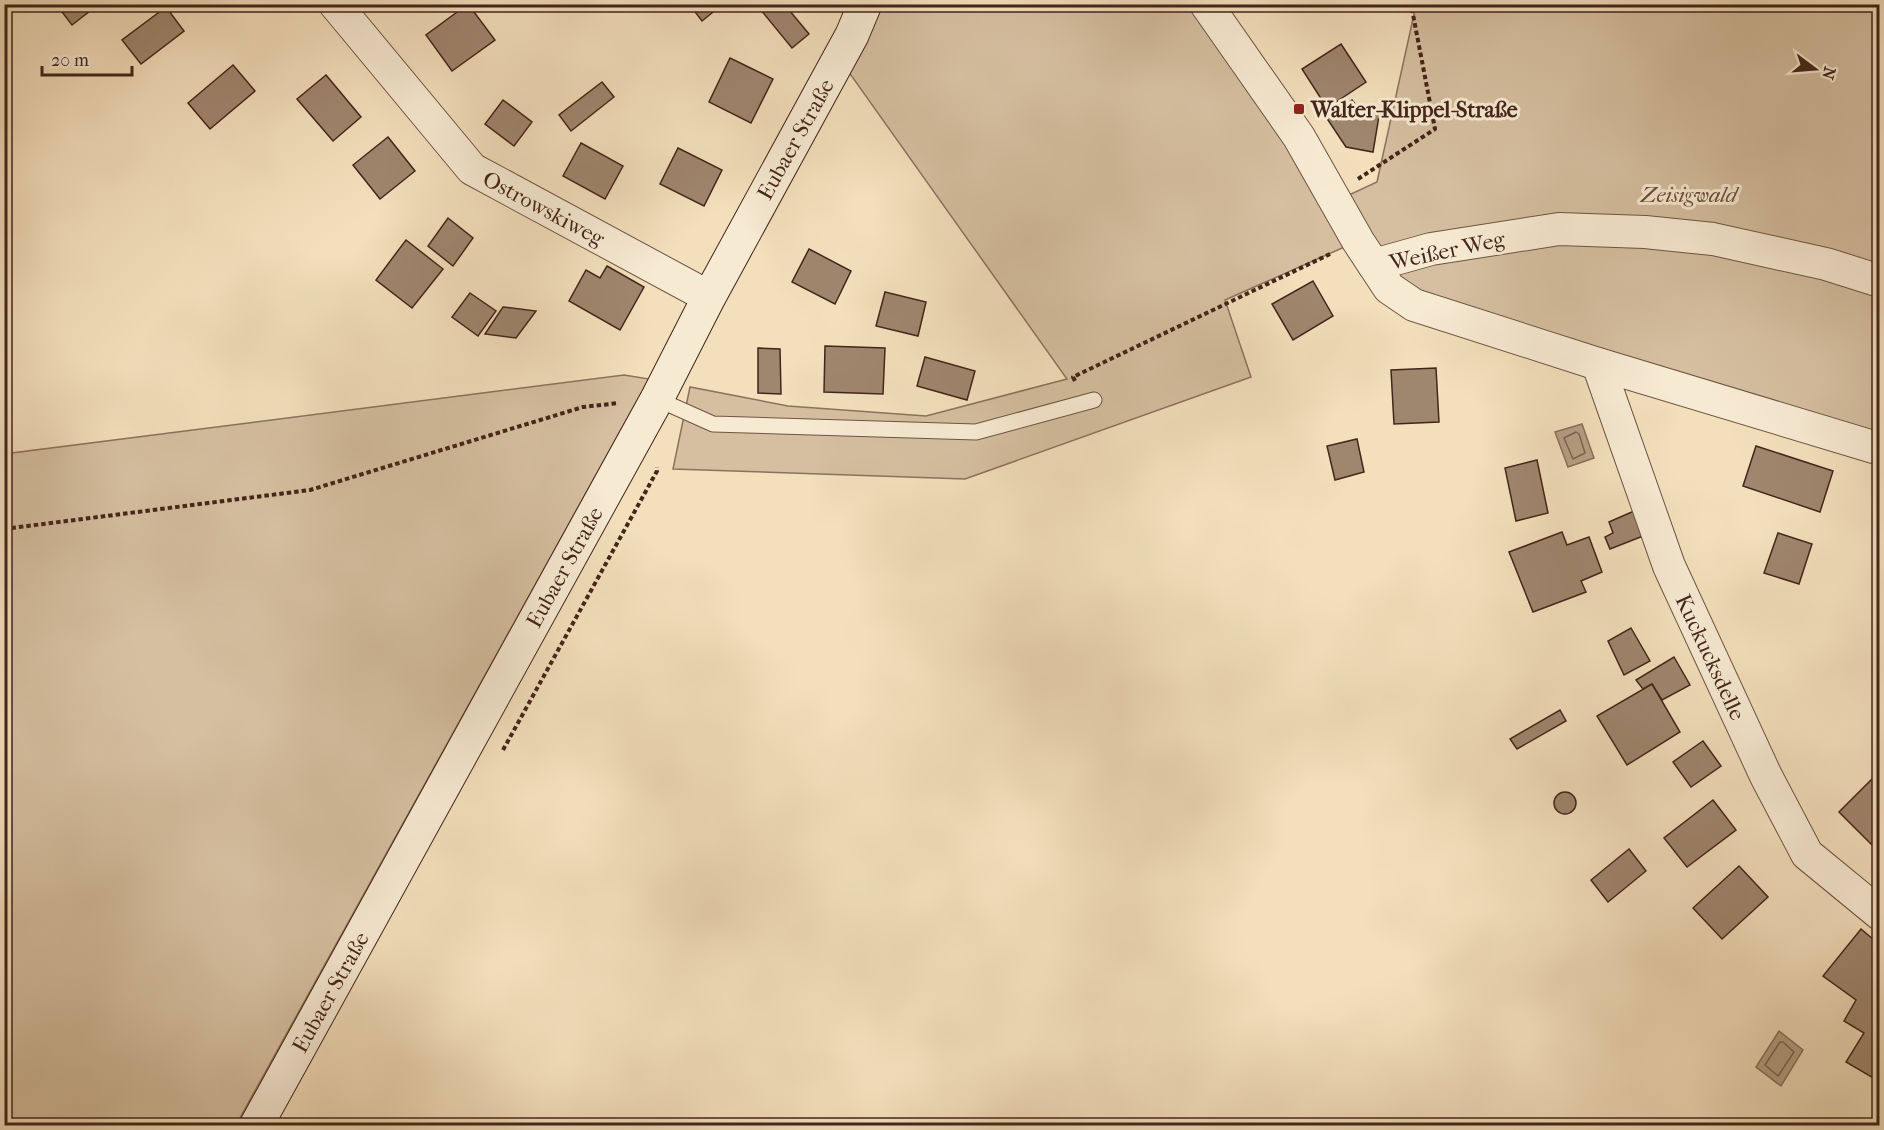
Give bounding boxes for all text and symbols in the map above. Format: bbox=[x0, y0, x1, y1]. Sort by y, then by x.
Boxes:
scale bar bbox=[42, 39, 132, 77]
north arrow bbox=[1785, 39, 1845, 99]
text: 20 m bbox=[51, 50, 89, 71]
text: N bbox=[1818, 65, 1840, 82]
street label: Eubaer Straße bbox=[752, 74, 840, 204]
place label: Walter-Klippel-Straße bbox=[1310, 97, 1518, 123]
marker: Walter-Klippel-Straße bbox=[1292, 102, 1306, 116]
street label: Ostrowskiweg bbox=[478, 166, 609, 252]
park label: Zeisigwald bbox=[1639, 182, 1740, 208]
street label: Weißer Weg bbox=[1386, 226, 1508, 276]
street label: Eubaer Straße bbox=[521, 502, 609, 632]
street label: Kuckucksdelle bbox=[1670, 590, 1751, 725]
street label: Eubaer Straße bbox=[287, 927, 375, 1057]

